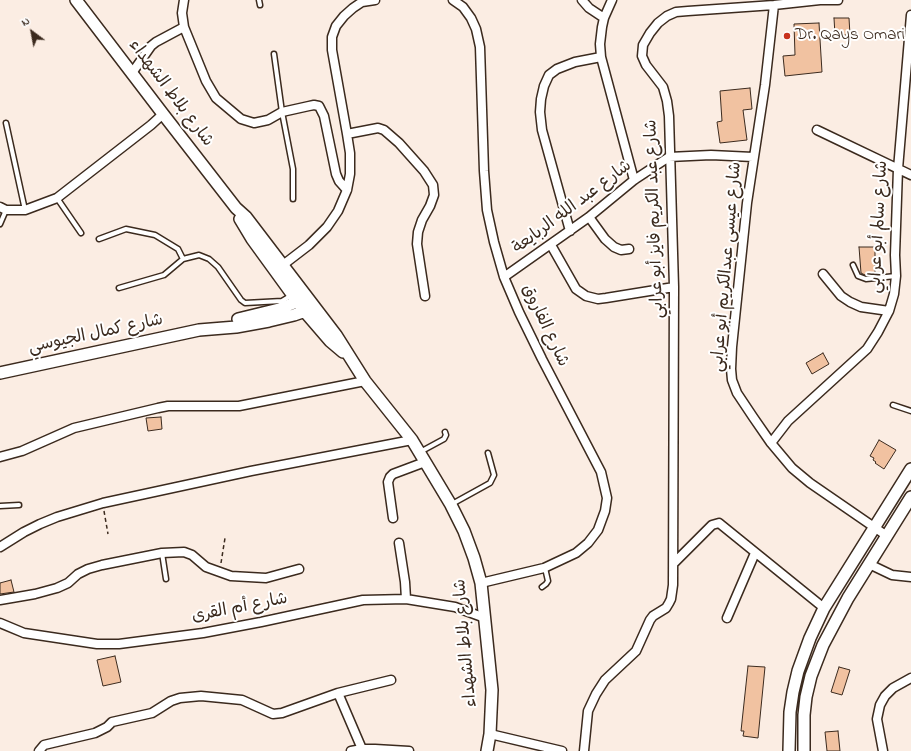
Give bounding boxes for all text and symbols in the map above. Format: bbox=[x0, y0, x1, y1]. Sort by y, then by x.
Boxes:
north arrow bbox=[12, 12, 52, 52]
text: N bbox=[18, 13, 33, 31]
place label: Dr. Qays Omari bbox=[795, 26, 905, 46]
marker: Dr. Qays Omari bbox=[782, 31, 792, 41]
street label: شارع بلاط الشهداء bbox=[123, 36, 217, 152]
street label: شارع عبد الكريم فايز أبو عرابي bbox=[642, 119, 670, 319]
street label: شارع عبد الله الربايعة bbox=[509, 157, 637, 259]
street label: شارع سالم أبو عرابي bbox=[866, 160, 894, 294]
street label: شارع عيسى عبدالكريم أبو عرابي bbox=[709, 161, 747, 373]
street label: شارع الفاروق bbox=[516, 281, 572, 371]
street label: شارع كمال الجيوسي bbox=[27, 311, 165, 359]
street label: شارع بلاط الشهداء bbox=[451, 578, 483, 708]
street label: شارع أم القرى bbox=[190, 590, 290, 628]

